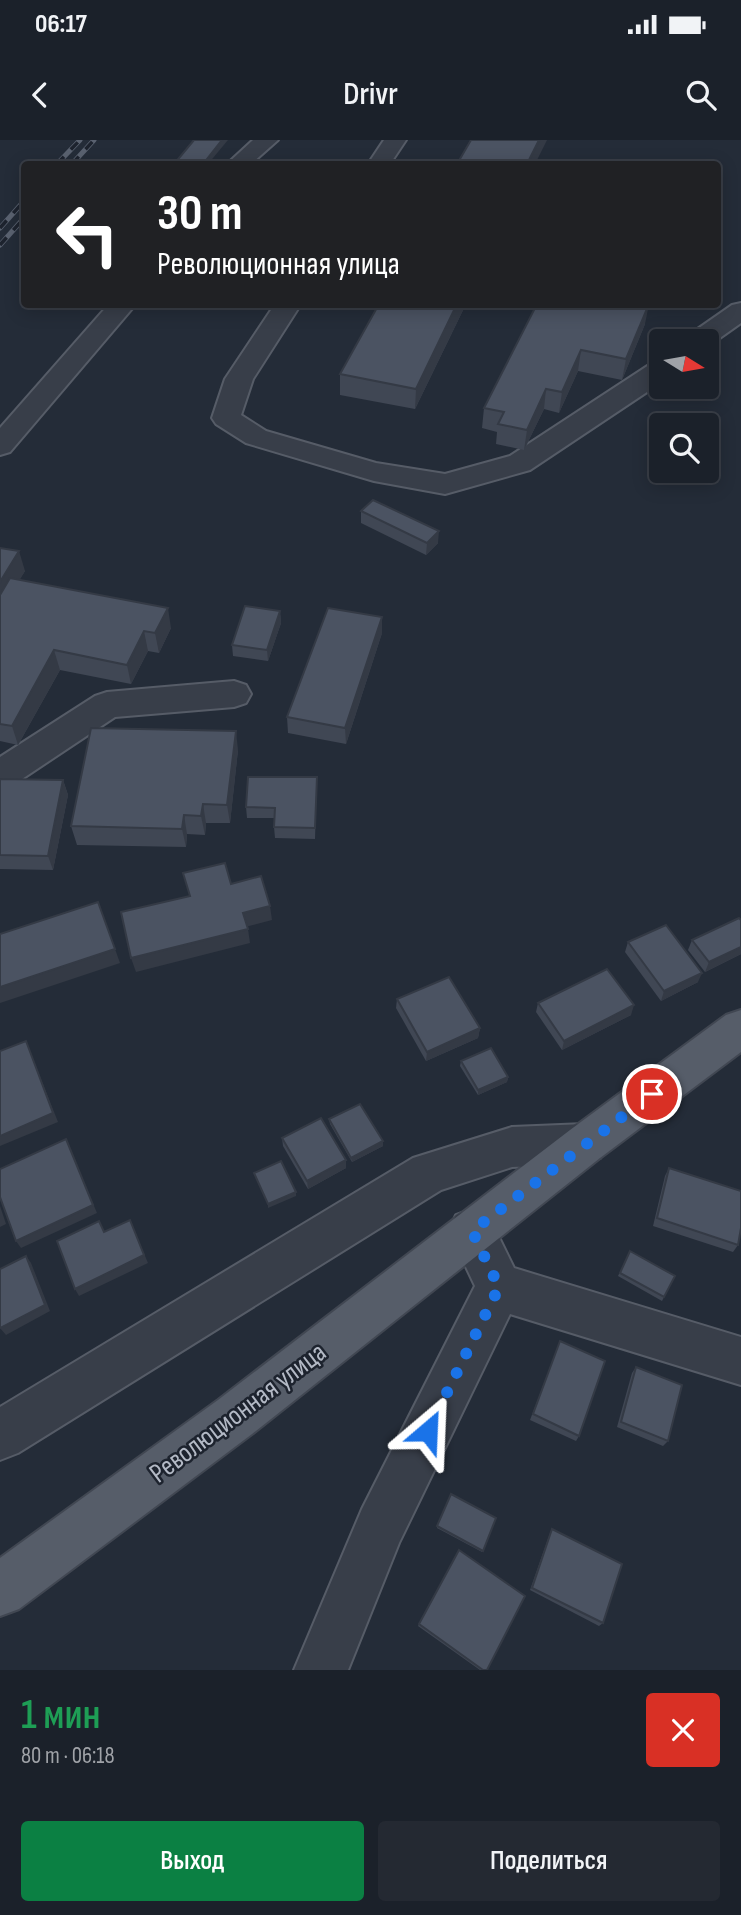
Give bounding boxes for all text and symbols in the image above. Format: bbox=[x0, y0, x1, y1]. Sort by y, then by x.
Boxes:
text: 06:17 bbox=[35, 9, 87, 40]
text: Drivr bbox=[343, 75, 398, 114]
icon: back bbox=[21, 76, 59, 114]
icon: search bbox=[682, 76, 720, 114]
text: 30 m bbox=[157, 185, 242, 244]
icon: left bbox=[42, 189, 133, 280]
text: Революционная улица bbox=[157, 245, 400, 284]
north arrow bbox=[649, 329, 719, 399]
map controls bbox=[649, 329, 719, 483]
button: search bbox=[649, 413, 719, 483]
pin bbox=[622, 1064, 682, 1124]
icon: arrive bbox=[633, 1075, 671, 1113]
street label: Революционная улица bbox=[143, 1336, 333, 1490]
position arrow bbox=[391, 1394, 465, 1468]
text: 1 мин bbox=[21, 1690, 101, 1741]
button: close bbox=[646, 1693, 720, 1767]
text: 80 m · 06:18 bbox=[21, 1742, 114, 1770]
button: Выход bbox=[21, 1821, 364, 1901]
button: Поделиться bbox=[378, 1821, 720, 1901]

